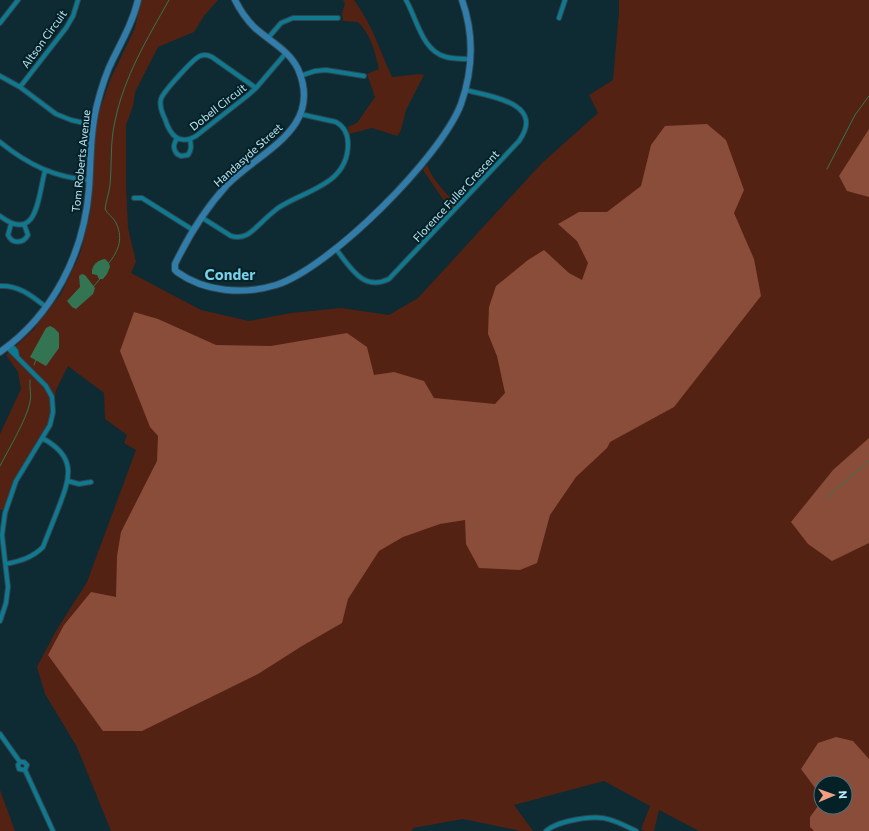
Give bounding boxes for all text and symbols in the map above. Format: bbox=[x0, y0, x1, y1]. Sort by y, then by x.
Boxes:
street label: Altson Circuit bbox=[18, 7, 69, 70]
street label: Dobell Circuit bbox=[187, 80, 249, 133]
street label: Tom Roberts Avenue bbox=[69, 109, 92, 213]
street label: Handasyde Street bbox=[211, 120, 285, 189]
street label: Florence Fuller Crescent bbox=[410, 147, 502, 244]
district label: Conder bbox=[205, 265, 255, 283]
north arrow bbox=[813, 775, 853, 815]
text: N bbox=[837, 790, 850, 799]

